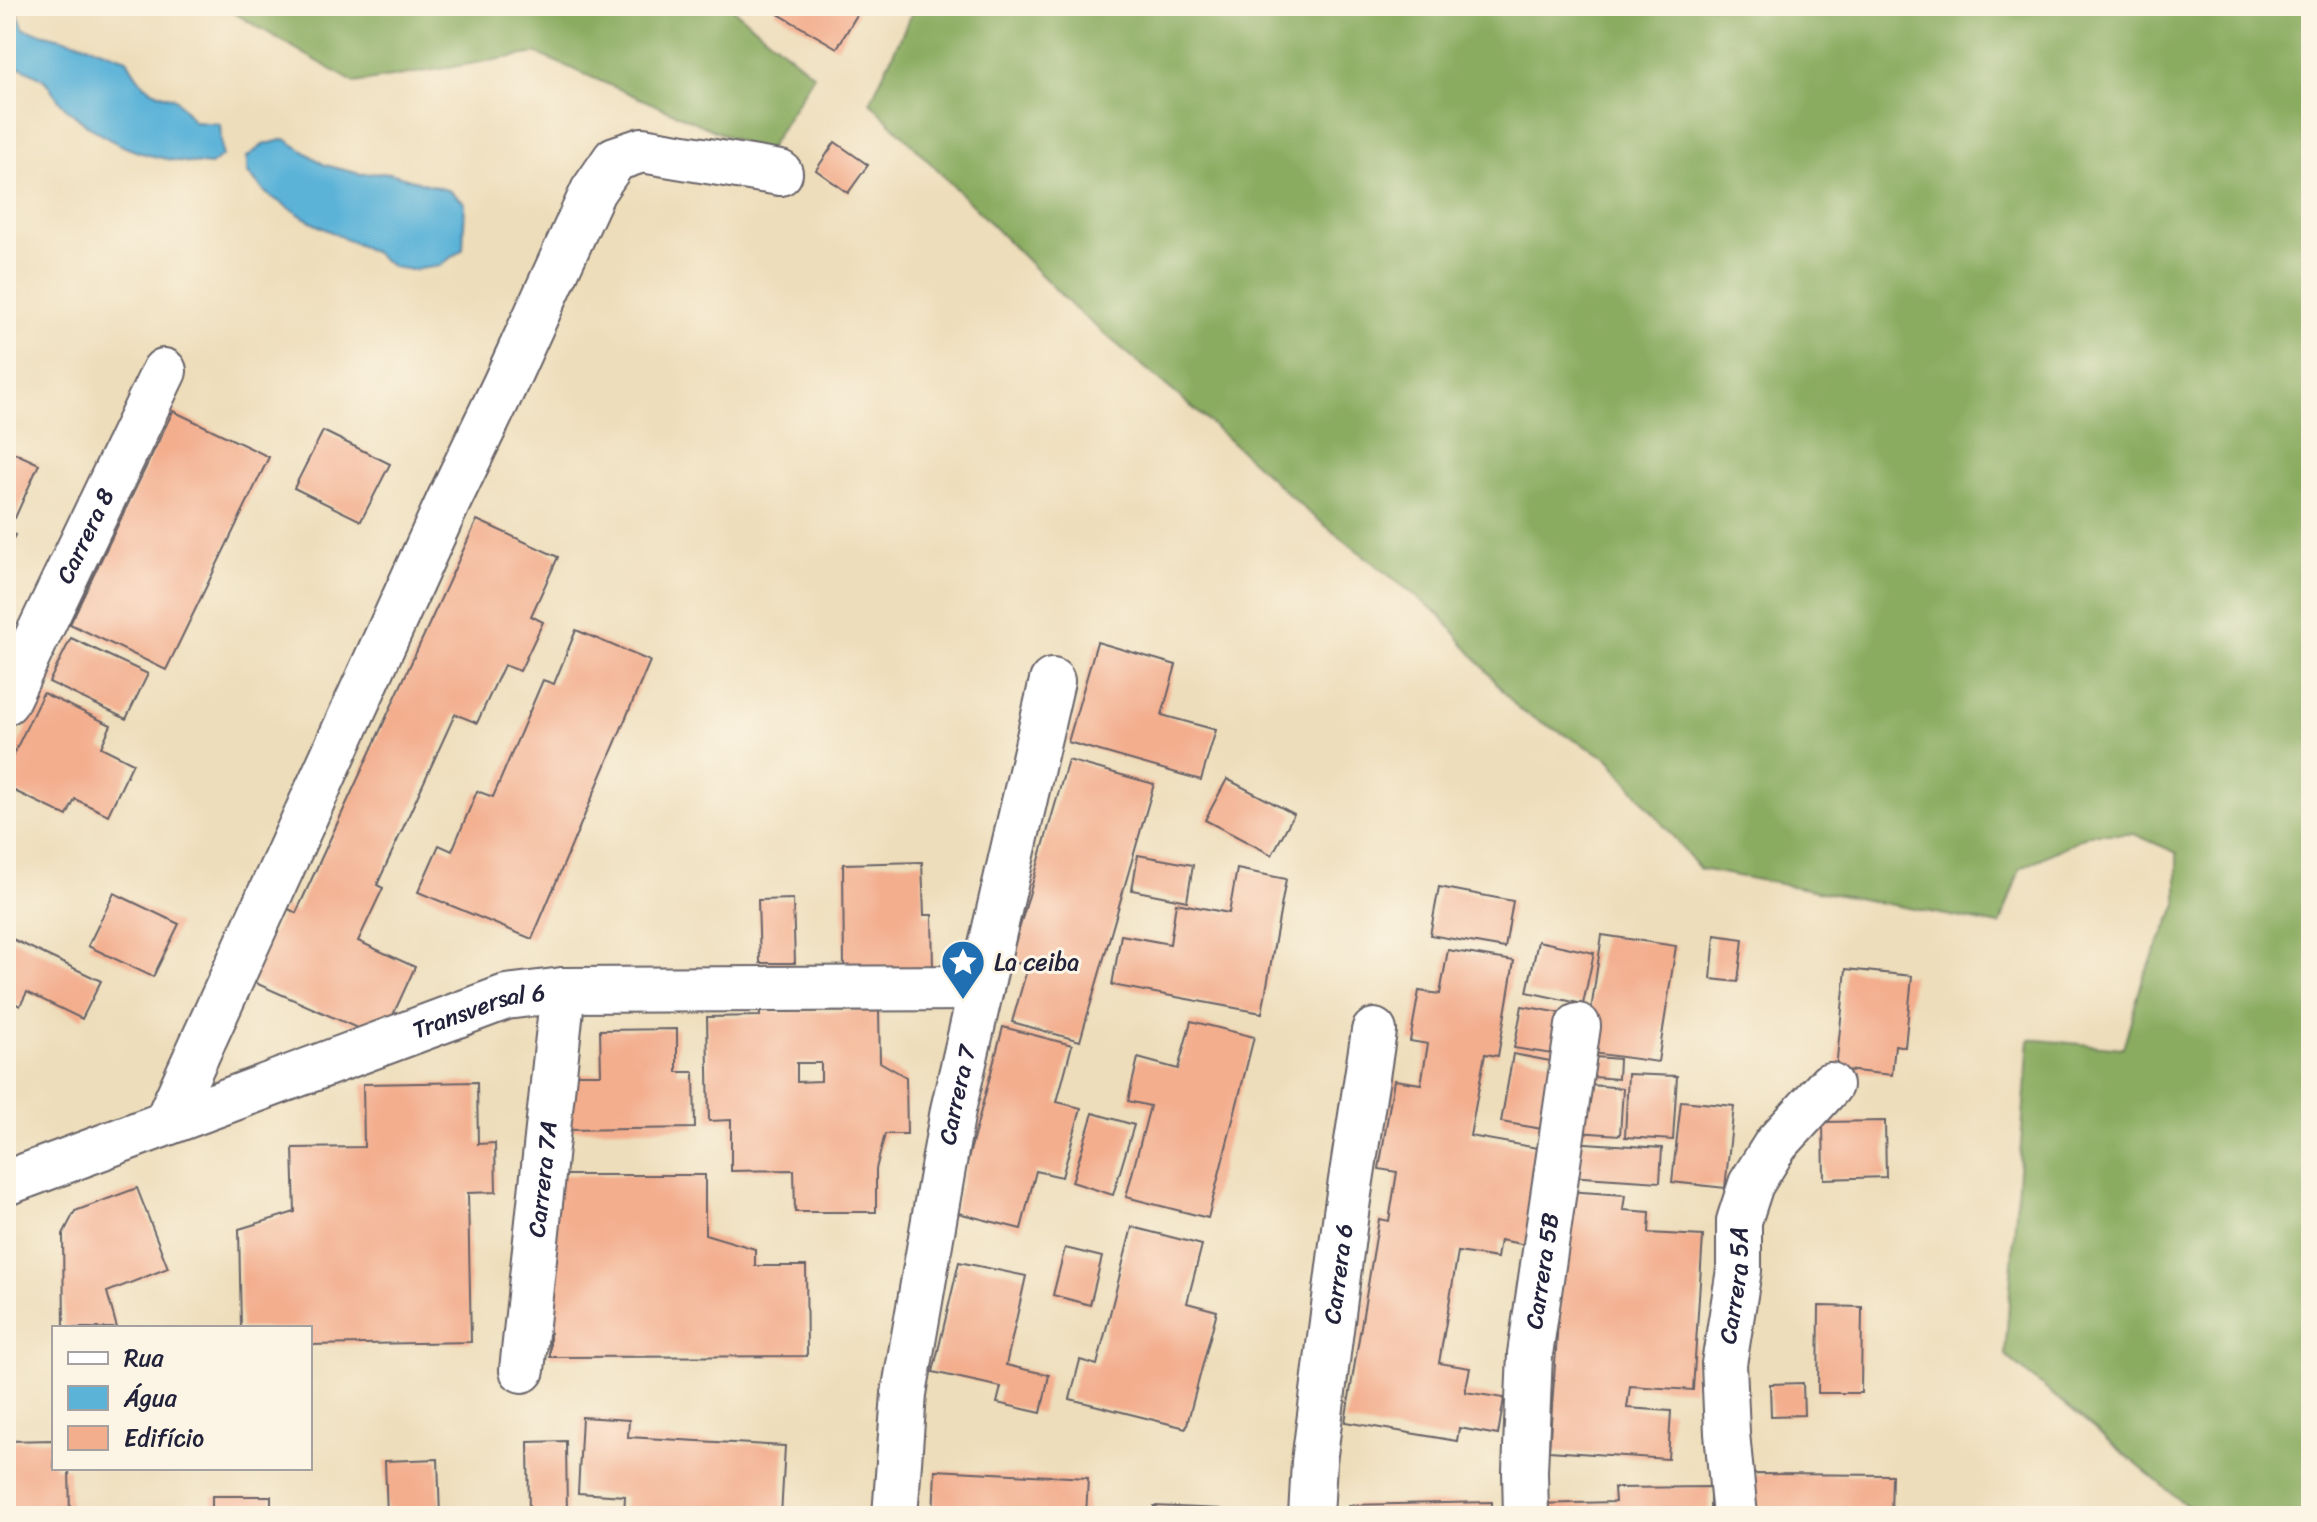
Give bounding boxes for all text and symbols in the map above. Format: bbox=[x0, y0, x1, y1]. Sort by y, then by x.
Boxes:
street label: Carrera 8 bbox=[44, 481, 126, 591]
place icon: La ceiba bbox=[939, 938, 987, 1001]
place label: La ceiba bbox=[994, 941, 1079, 983]
street label: Transversal 6 bbox=[406, 971, 548, 1051]
street label: Carrera 7 bbox=[926, 1040, 989, 1148]
street label: Carrera 7A bbox=[515, 1119, 570, 1239]
street label: Carrera 5B bbox=[1513, 1210, 1571, 1332]
street label: Carrera 6 bbox=[1311, 1221, 1365, 1326]
street label: Carrera 5A bbox=[1707, 1227, 1760, 1347]
legend bbox=[52, 1326, 312, 1470]
text: Rua bbox=[124, 1337, 164, 1379]
text: Água bbox=[123, 1377, 178, 1419]
text: Edifício bbox=[124, 1417, 204, 1459]

